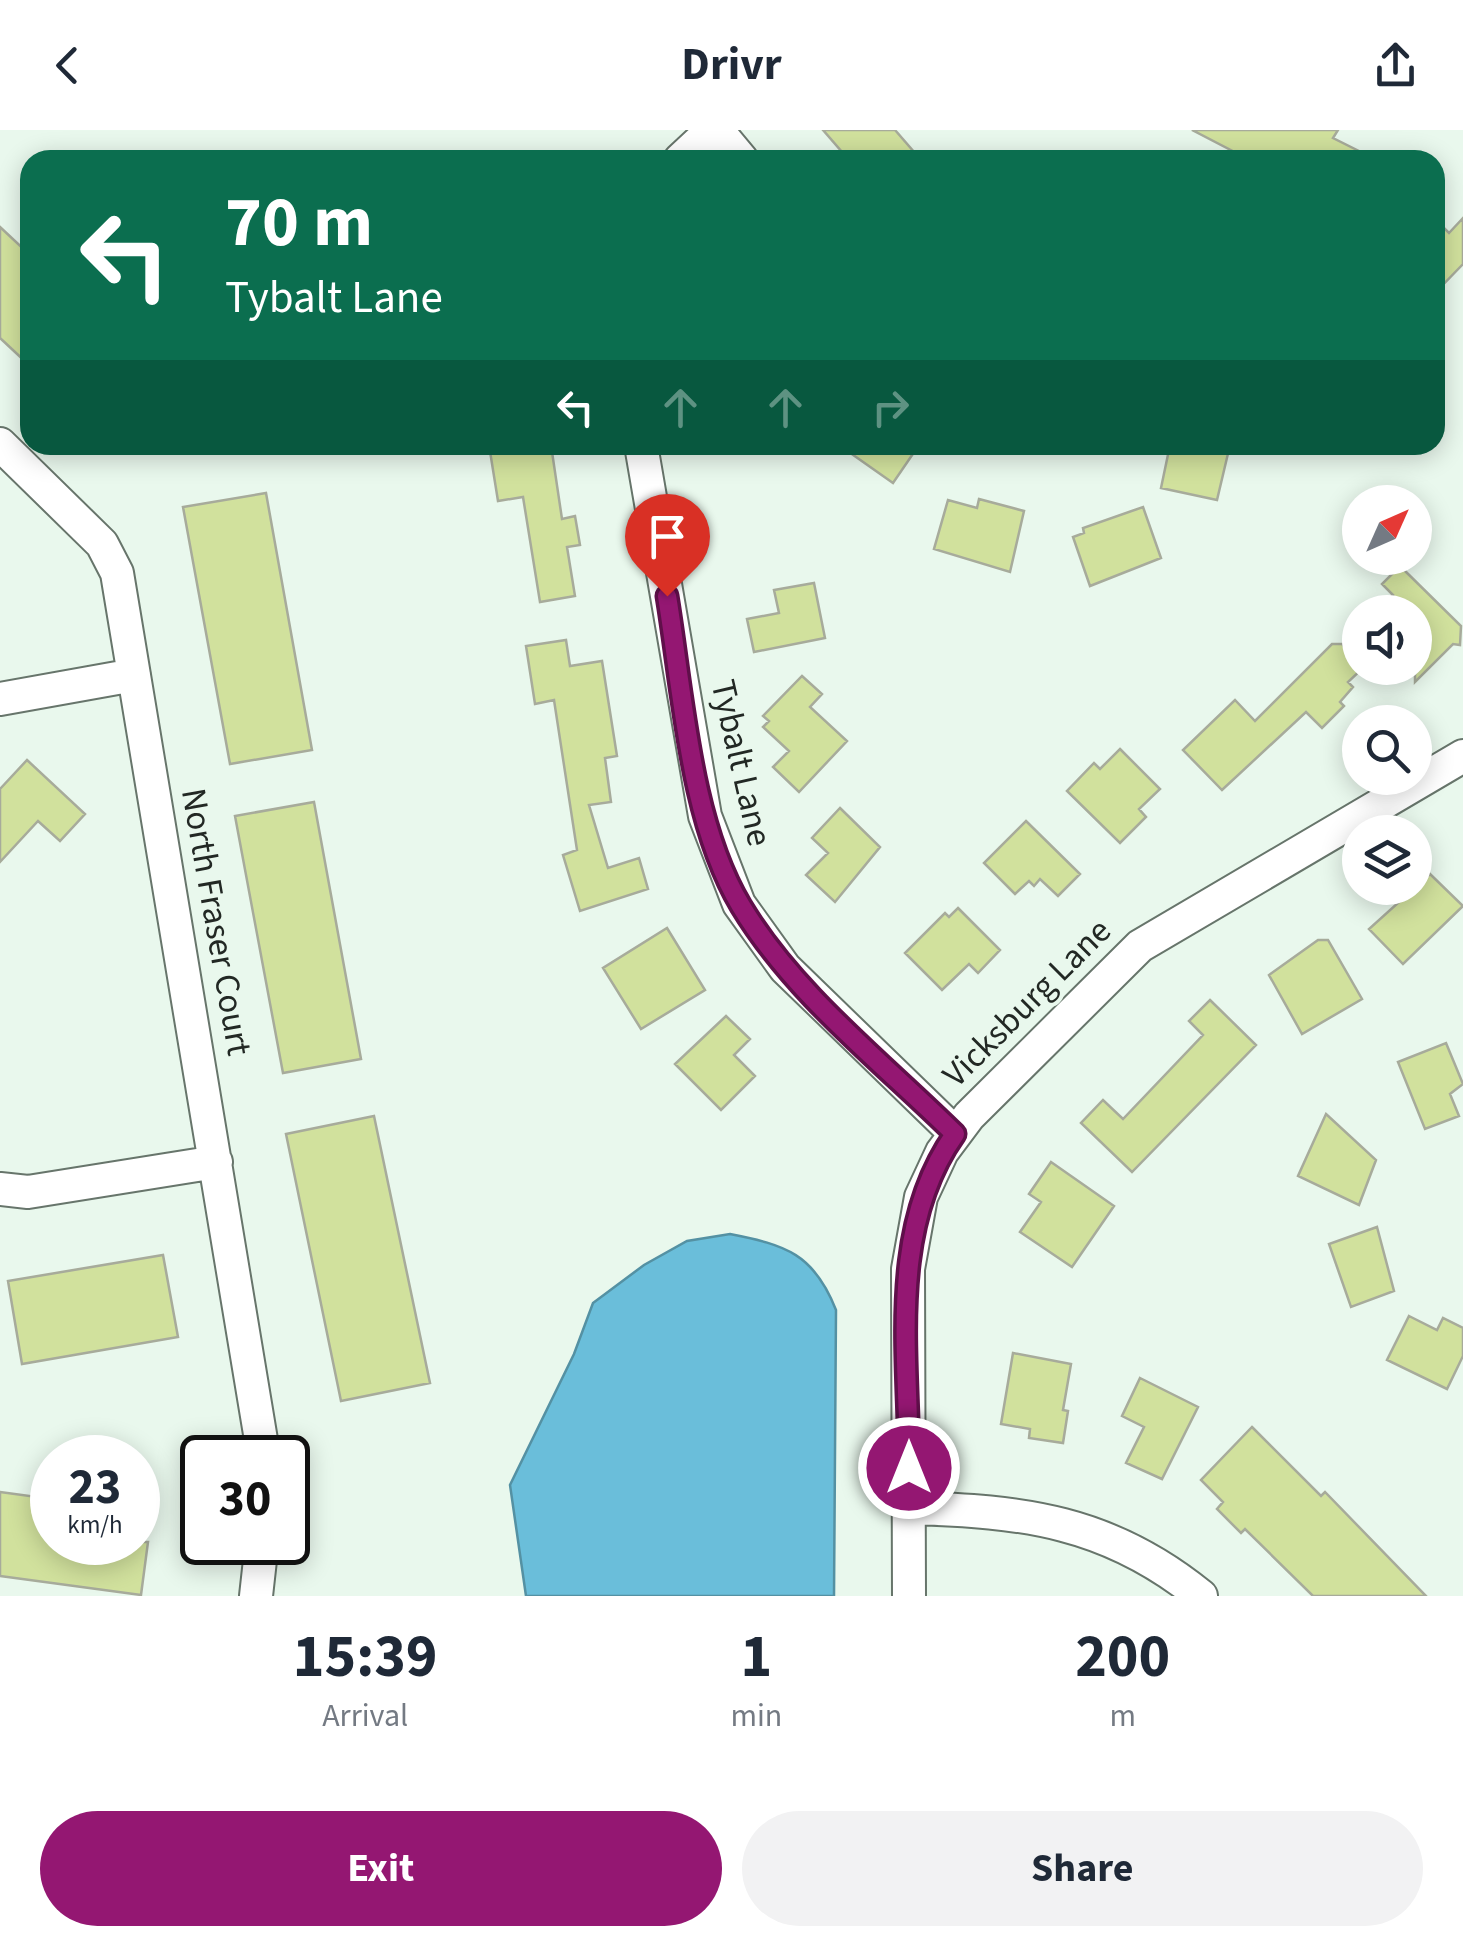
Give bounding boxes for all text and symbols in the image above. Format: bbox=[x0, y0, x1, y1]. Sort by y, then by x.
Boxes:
text: Drivr bbox=[681, 33, 782, 97]
icon: back bbox=[40, 38, 95, 93]
icon: share bbox=[1368, 38, 1423, 93]
text: 70 m bbox=[225, 173, 373, 273]
icon: left bbox=[60, 190, 190, 320]
text: Tybalt Lane bbox=[225, 266, 443, 330]
icon: left bbox=[548, 380, 603, 435]
icon: ahead bbox=[653, 380, 708, 435]
icon: ahead bbox=[758, 380, 813, 435]
icon: right bbox=[863, 380, 918, 435]
north arrow bbox=[1342, 485, 1432, 575]
map controls bbox=[1342, 485, 1432, 905]
pin bbox=[625, 494, 710, 597]
icon: arrive bbox=[640, 509, 695, 564]
button: sound bbox=[1342, 595, 1432, 685]
street label: Tybalt Lane bbox=[698, 675, 784, 851]
button: search bbox=[1342, 705, 1432, 795]
street label: North Fraser Court bbox=[168, 785, 264, 1060]
button: layers bbox=[1342, 815, 1432, 905]
street label: Vicksburg Lane bbox=[931, 907, 1123, 1099]
position arrow bbox=[857, 1416, 961, 1520]
speed limit sign: 30 bbox=[180, 1435, 310, 1565]
text: 23 bbox=[69, 1452, 121, 1523]
text: km/h bbox=[67, 1507, 123, 1543]
text: 15:39 bbox=[293, 1615, 438, 1700]
text: 1 bbox=[741, 1615, 772, 1700]
text: 200 bbox=[1075, 1615, 1170, 1700]
text: Arrival bbox=[322, 1693, 408, 1739]
text: min bbox=[730, 1693, 782, 1739]
text: m bbox=[1109, 1693, 1136, 1739]
button: Exit bbox=[40, 1811, 722, 1926]
button: Share bbox=[742, 1811, 1423, 1926]

